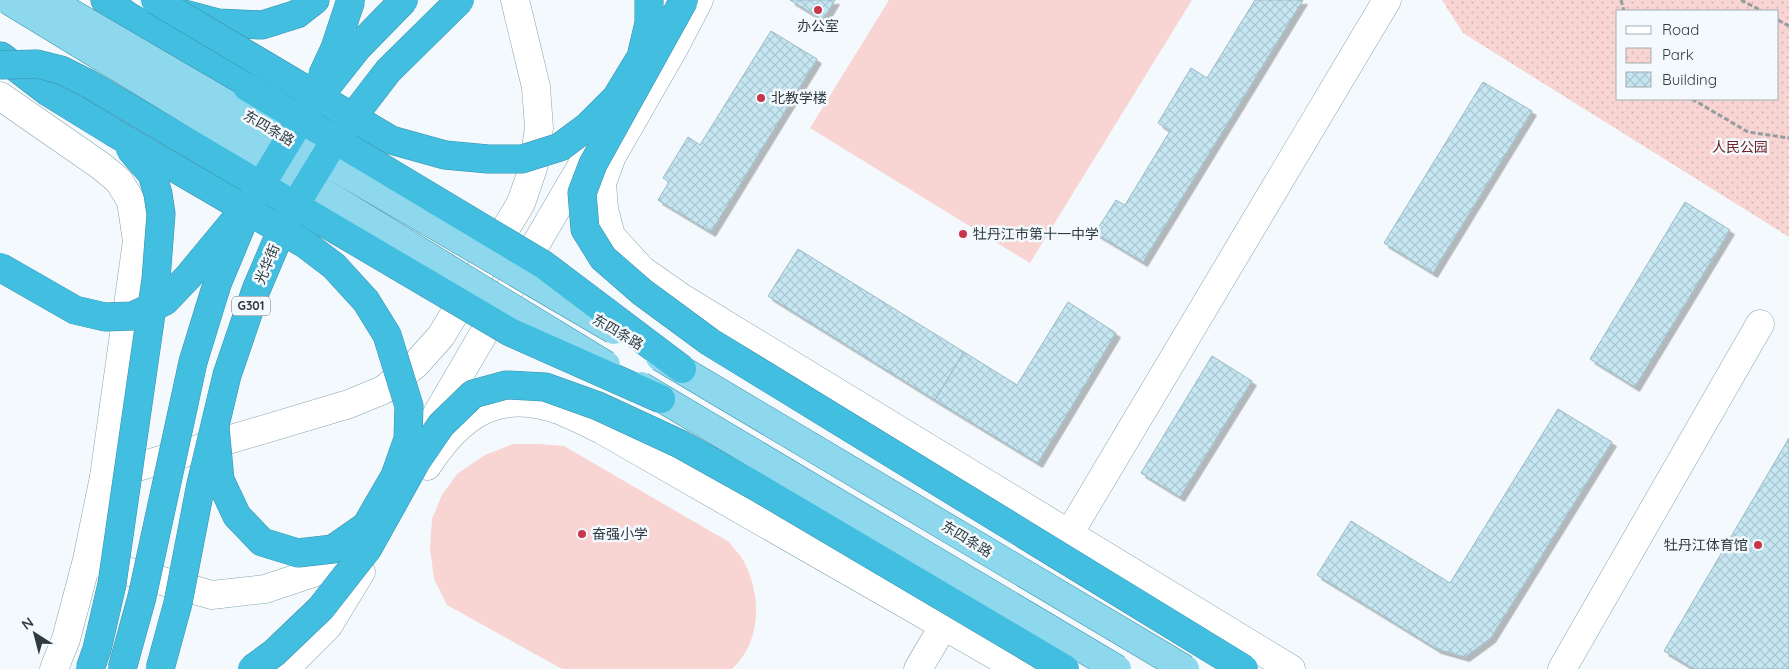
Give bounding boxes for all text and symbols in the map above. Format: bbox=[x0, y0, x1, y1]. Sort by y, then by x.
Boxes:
marker: 办公室 bbox=[812, 4, 824, 16]
legend bbox=[1616, 10, 1779, 100]
place label: 办公室 bbox=[797, 17, 839, 35]
text: Road bbox=[1662, 20, 1699, 39]
text: Park bbox=[1662, 45, 1694, 64]
text: Building bbox=[1662, 70, 1717, 89]
place label: 北教学楼 bbox=[771, 89, 827, 107]
marker: 北教学楼 bbox=[755, 92, 767, 104]
street label: 东四条路 bbox=[240, 106, 298, 150]
park label: 人民公园 bbox=[1712, 138, 1768, 156]
place label: 牡丹江市第十一中学 bbox=[973, 225, 1099, 243]
marker: 牡丹江市第十一中学 bbox=[957, 228, 969, 240]
street label: 光华街 bbox=[251, 241, 283, 287]
road number: G301 bbox=[232, 296, 270, 316]
street label: 东四条路 bbox=[589, 310, 647, 354]
street label: 东四条路 bbox=[938, 517, 996, 561]
place label: 奋强小学 bbox=[592, 525, 648, 543]
marker: 奋强小学 bbox=[576, 528, 588, 540]
place label: 牡丹江体育馆 bbox=[1664, 536, 1748, 554]
marker: 牡丹江体育馆 bbox=[1752, 539, 1764, 551]
north arrow bbox=[10, 609, 60, 659]
text: N bbox=[18, 613, 37, 634]

